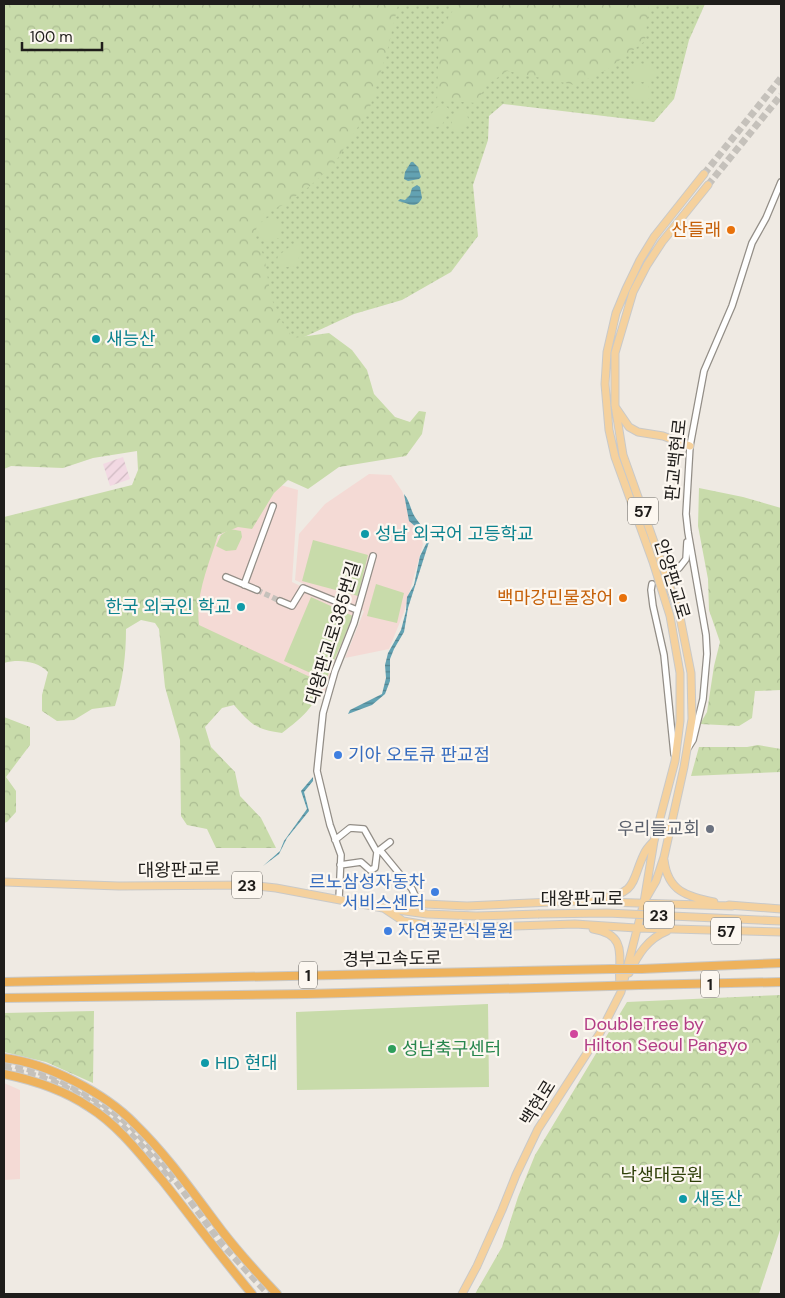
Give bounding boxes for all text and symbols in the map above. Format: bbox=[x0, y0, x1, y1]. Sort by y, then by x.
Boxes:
scale bar bbox=[22, 20, 102, 52]
text: 100 m bbox=[30, 27, 73, 47]
place label: 산들래 bbox=[671, 218, 721, 242]
marker: 산들래 bbox=[725, 224, 737, 236]
place label: 새능산 bbox=[106, 327, 156, 351]
marker: 새능산 bbox=[90, 333, 102, 345]
street label: 판교백현로 bbox=[660, 418, 692, 502]
road number: 57 bbox=[628, 498, 658, 524]
place label: 성남 외국어 고등학교 bbox=[375, 522, 534, 546]
marker: 성남 외국어 고등학교 bbox=[359, 528, 371, 540]
street label: 안양판교로 bbox=[648, 536, 696, 622]
street label: 대왕판교로385번길 bbox=[300, 558, 366, 708]
place label: 백마강민물장어 bbox=[497, 586, 613, 610]
marker: 백마강민물장어 bbox=[617, 592, 629, 604]
place label: 한국 외국인 학교 bbox=[106, 595, 231, 619]
marker: 한국 외국인 학교 bbox=[235, 601, 247, 613]
place label: 기아 오토큐 판교점 bbox=[348, 743, 490, 767]
marker: 기아 오토큐 판교점 bbox=[332, 749, 344, 761]
place label: 우리들교회 bbox=[617, 817, 700, 841]
marker: 우리들교회 bbox=[704, 823, 716, 835]
street label: 대왕판교로 bbox=[137, 857, 221, 883]
place label: 르노삼성자동차 서비스센터 bbox=[309, 870, 425, 915]
road number: 23 bbox=[232, 872, 262, 898]
marker: 르노삼성자동차 서비스센터 bbox=[429, 886, 441, 898]
street label: 대왕판교로 bbox=[541, 887, 623, 911]
road number: 23 bbox=[644, 902, 674, 928]
road number: 57 bbox=[711, 918, 741, 944]
place label: 자연꽃란식물원 bbox=[398, 919, 514, 943]
marker: 자연꽃란식물원 bbox=[382, 925, 394, 937]
street label: 경부고속도로 bbox=[342, 946, 442, 972]
road number: 1 bbox=[299, 962, 317, 988]
road number: 1 bbox=[701, 971, 719, 998]
place label: DoubleTree by Hilton Seoul Pangyo bbox=[584, 1012, 748, 1057]
marker: DoubleTree by Hilton Seoul Pangyo bbox=[568, 1028, 580, 1040]
place label: 성남축구센터 bbox=[402, 1037, 501, 1061]
marker: 성남축구센터 bbox=[386, 1043, 398, 1055]
place label: HD 현대 bbox=[215, 1051, 278, 1075]
marker: HD 현대 bbox=[199, 1057, 211, 1069]
street label: 백현로 bbox=[515, 1076, 561, 1130]
park label: 낙생대공원 bbox=[621, 1163, 703, 1187]
place label: 새동산 bbox=[693, 1187, 743, 1211]
marker: 새동산 bbox=[677, 1193, 689, 1205]

